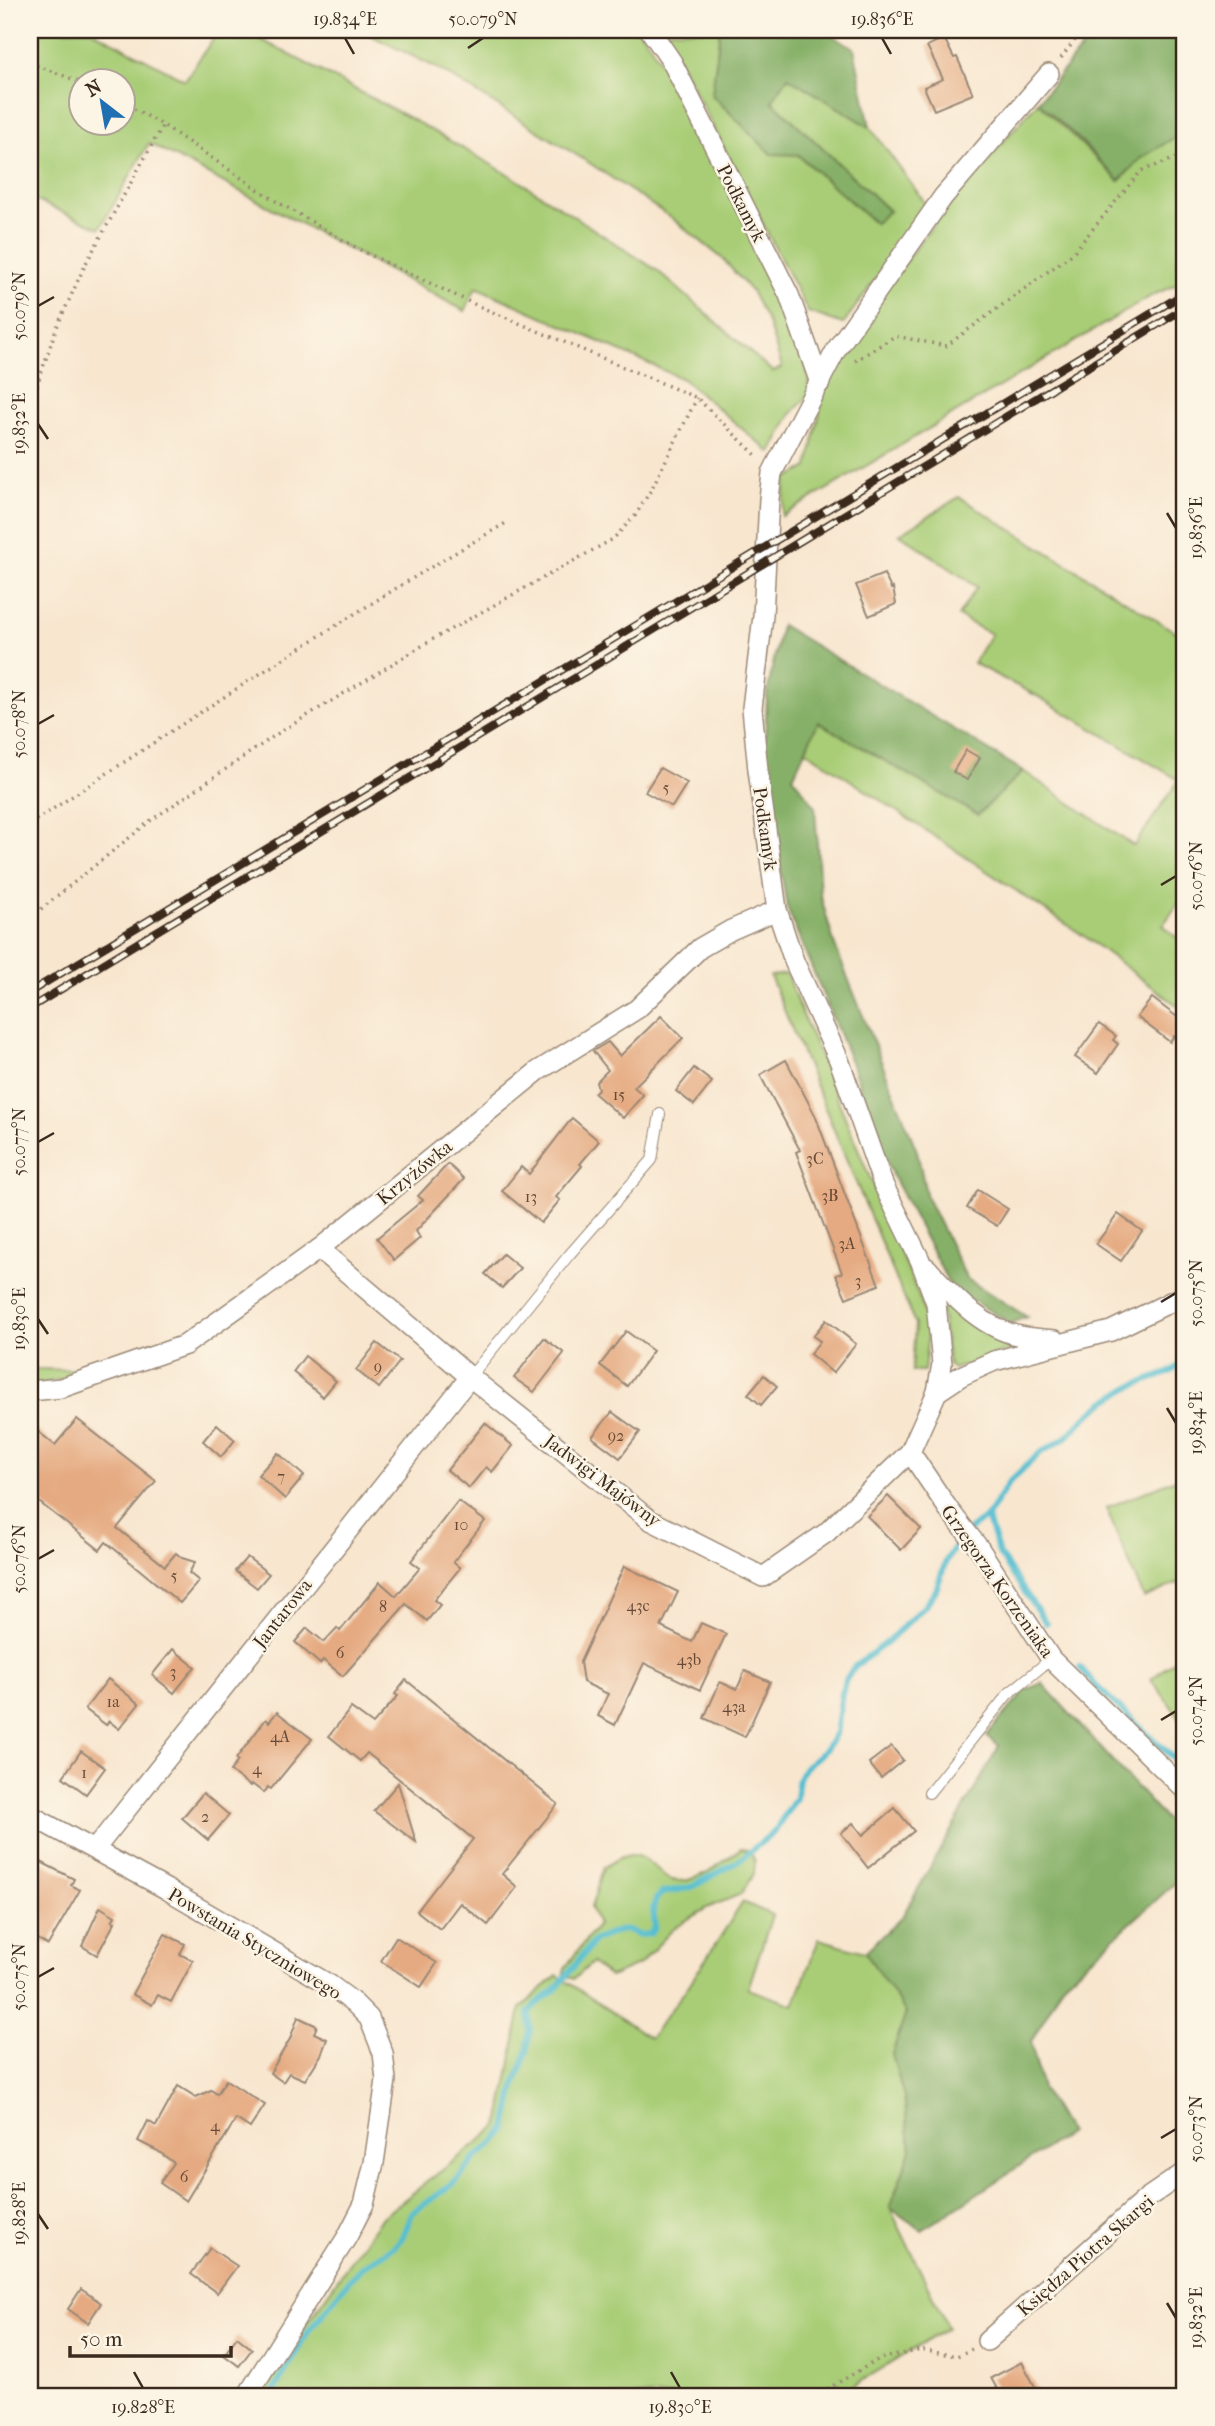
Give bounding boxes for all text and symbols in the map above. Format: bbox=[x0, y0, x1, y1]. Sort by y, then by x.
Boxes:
text: 19.834°E bbox=[313, 9, 377, 30]
text: 50.079°N bbox=[448, 9, 518, 30]
text: 19.836°E bbox=[850, 9, 914, 30]
north arrow bbox=[66, 66, 136, 136]
text: N bbox=[82, 75, 106, 101]
street label: Podkamyk bbox=[712, 161, 770, 246]
text: 50.079°N bbox=[9, 271, 30, 341]
text: 19.832°E bbox=[9, 393, 30, 455]
text: 19.836°E bbox=[1186, 496, 1207, 560]
text: 50.078°N bbox=[9, 689, 30, 759]
house number: 5 bbox=[663, 778, 670, 797]
street label: Podkamyk bbox=[748, 786, 782, 873]
text: 50.076°N bbox=[1186, 841, 1207, 911]
house number: 15 bbox=[613, 1085, 625, 1104]
text: 50.077°N bbox=[9, 1107, 30, 1176]
street label: Krzyżówka bbox=[373, 1136, 457, 1210]
house number: 3C bbox=[806, 1149, 824, 1168]
house number: 3B bbox=[822, 1186, 838, 1205]
house number: 13 bbox=[525, 1187, 537, 1206]
house number: 3A bbox=[839, 1234, 856, 1253]
text: 50.075°N bbox=[1186, 1259, 1207, 1327]
house number: 3 bbox=[855, 1271, 861, 1290]
text: 19.830°E bbox=[9, 1287, 30, 1351]
house number: 9 bbox=[374, 1357, 382, 1376]
text: 19.834°E bbox=[1186, 1391, 1207, 1455]
house number: 92 bbox=[608, 1426, 624, 1445]
street label: Jadwigi Majówny bbox=[538, 1429, 666, 1532]
house number: 7 bbox=[277, 1467, 285, 1486]
street label: Grzegorza Korzeniaka bbox=[936, 1501, 1058, 1662]
house number: 10 bbox=[454, 1515, 468, 1534]
text: 50.076°N bbox=[9, 1524, 30, 1594]
house number: 5 bbox=[171, 1566, 178, 1585]
street label: Jantarowa bbox=[248, 1574, 317, 1654]
house number: 43c bbox=[626, 1596, 650, 1615]
house number: 8 bbox=[379, 1597, 387, 1616]
house number: 6 bbox=[336, 1643, 345, 1662]
house number: 43b bbox=[677, 1650, 701, 1669]
house number: 3 bbox=[170, 1662, 176, 1681]
text: 50.074°N bbox=[1186, 1676, 1207, 1746]
house number: 1a bbox=[106, 1692, 120, 1711]
house number: 43a bbox=[722, 1697, 746, 1716]
house number: 4A bbox=[270, 1727, 291, 1746]
house number: 4 bbox=[252, 1759, 262, 1778]
house number: 1 bbox=[81, 1763, 87, 1782]
house number: 2 bbox=[201, 1807, 209, 1826]
street label: Powstania Styczniowego bbox=[164, 1883, 345, 2005]
text: 50.075°N bbox=[9, 1943, 30, 2011]
text: 50.073°N bbox=[1186, 2095, 1207, 2163]
house number: 4 bbox=[210, 2116, 220, 2135]
house number: 6 bbox=[180, 2167, 189, 2186]
text: 19.828°E bbox=[9, 2182, 30, 2246]
street label: Księdza Piotra Skargi bbox=[1013, 2190, 1159, 2321]
text: 19.832°E bbox=[1186, 2287, 1207, 2349]
scale bar bbox=[70, 2314, 231, 2358]
text: 50 m bbox=[80, 2327, 123, 2351]
text: 19.828°E bbox=[111, 2397, 175, 2418]
text: 19.830°E bbox=[648, 2397, 712, 2418]

